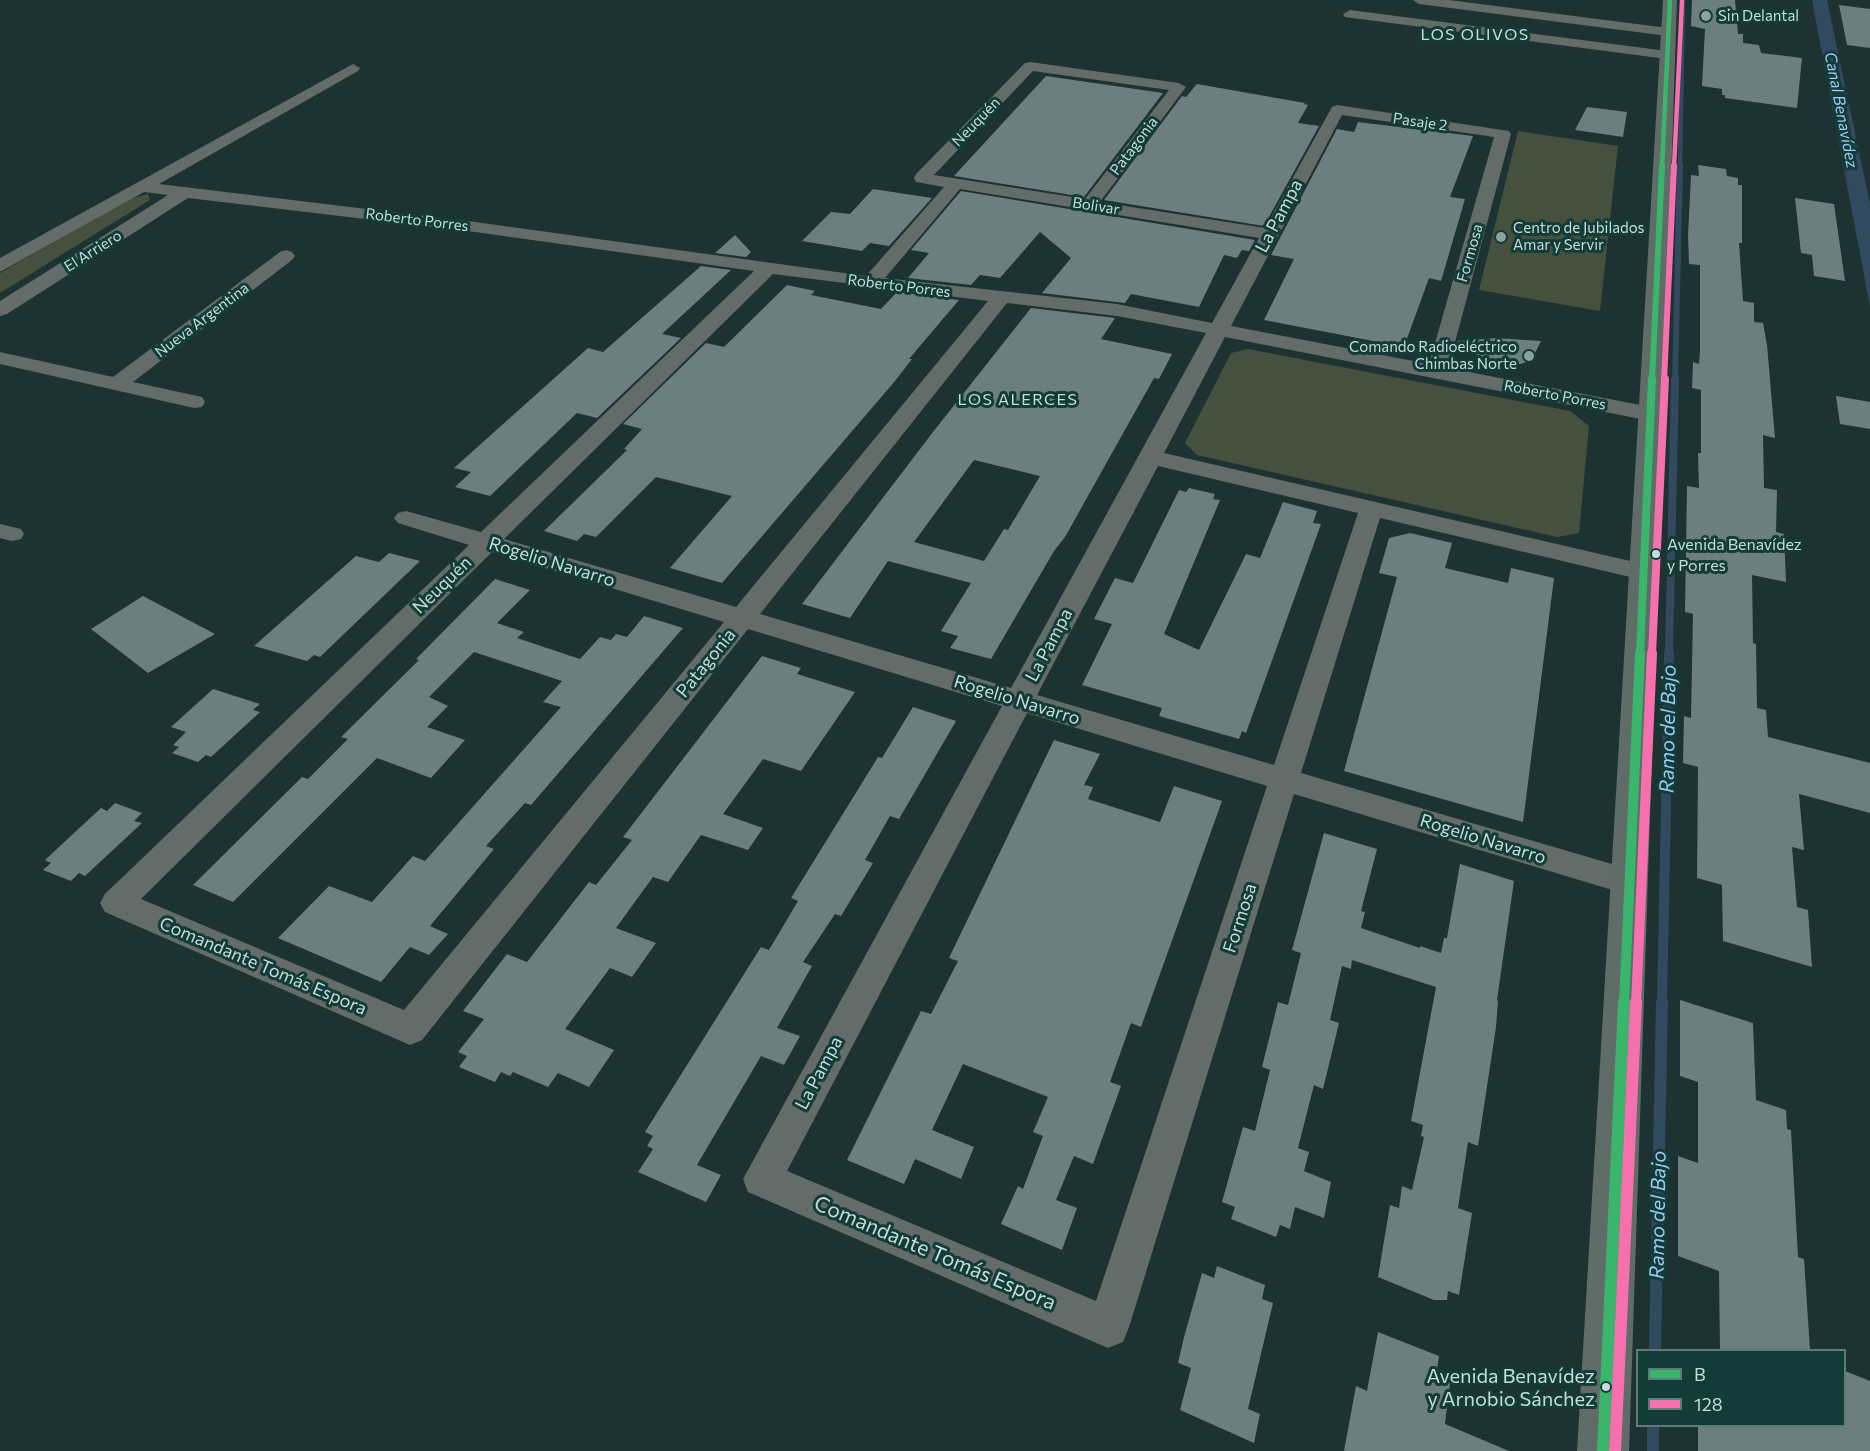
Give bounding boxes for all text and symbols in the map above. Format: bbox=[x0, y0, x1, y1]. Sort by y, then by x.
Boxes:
place label: Sin Delantal bbox=[1718, 7, 1799, 25]
marker: Sin Delantal bbox=[1699, 9, 1713, 23]
district label: LOS OLIVOS bbox=[1420, 25, 1530, 45]
water label: Canal Benavídez bbox=[1820, 50, 1862, 170]
street label: Neuquén bbox=[948, 94, 1004, 150]
street label: Pasaje 2 bbox=[1392, 109, 1448, 135]
street label: Patagonia bbox=[1106, 113, 1162, 179]
street label: La Pampa bbox=[1251, 176, 1307, 256]
street label: Bolivar bbox=[1071, 193, 1121, 219]
street label: Roberto Porres bbox=[364, 205, 470, 235]
place label: Centro de Jubilados Amar y Servir bbox=[1513, 219, 1644, 254]
street label: Formosa bbox=[1453, 222, 1487, 284]
street label: El Arriero bbox=[61, 226, 125, 276]
marker: Centro de Jubilados Amar y Servir bbox=[1494, 230, 1508, 244]
street label: Roberto Porres bbox=[846, 271, 952, 301]
street label: Nueva Argentina bbox=[151, 279, 253, 361]
place label: Comando Radioeléctrico Chimbas Norte bbox=[1349, 338, 1517, 373]
marker: Comando Radioeléctrico Chimbas Norte bbox=[1522, 349, 1536, 363]
street label: Roberto Porres bbox=[1502, 376, 1608, 414]
district label: LOS ALERCES bbox=[958, 390, 1078, 410]
street label: Rogelio Navarro bbox=[486, 533, 618, 591]
place label: Avenida Benavídez y Porres bbox=[1667, 535, 1802, 573]
marker: Avenida Benavídez y Porres bbox=[1650, 548, 1662, 560]
street label: Neuquén bbox=[408, 552, 476, 618]
street label: La Pampa bbox=[1021, 605, 1077, 685]
street label: Patagonia bbox=[672, 624, 740, 702]
water label: Ramo del Bajo bbox=[1655, 665, 1681, 793]
street label: Rogelio Navarro bbox=[951, 671, 1083, 729]
street label: Rogelio Navarro bbox=[1417, 810, 1549, 868]
street label: Formosa bbox=[1219, 881, 1261, 955]
street label: Comandante Tomás Espora bbox=[156, 912, 370, 1020]
street label: La Pampa bbox=[791, 1033, 847, 1113]
water label: Ramo del Bajo bbox=[1645, 1151, 1671, 1279]
street label: Comandante Tomás Espora bbox=[810, 1191, 1060, 1315]
legend bbox=[1636, 1349, 1846, 1427]
text: B bbox=[1694, 1363, 1706, 1385]
place label: Avenida Benavídez y Arnobio Sánchez bbox=[1426, 1364, 1595, 1411]
marker: Avenida Benavídez y Arnobio Sánchez bbox=[1600, 1381, 1612, 1393]
text: 128 bbox=[1694, 1393, 1723, 1415]

